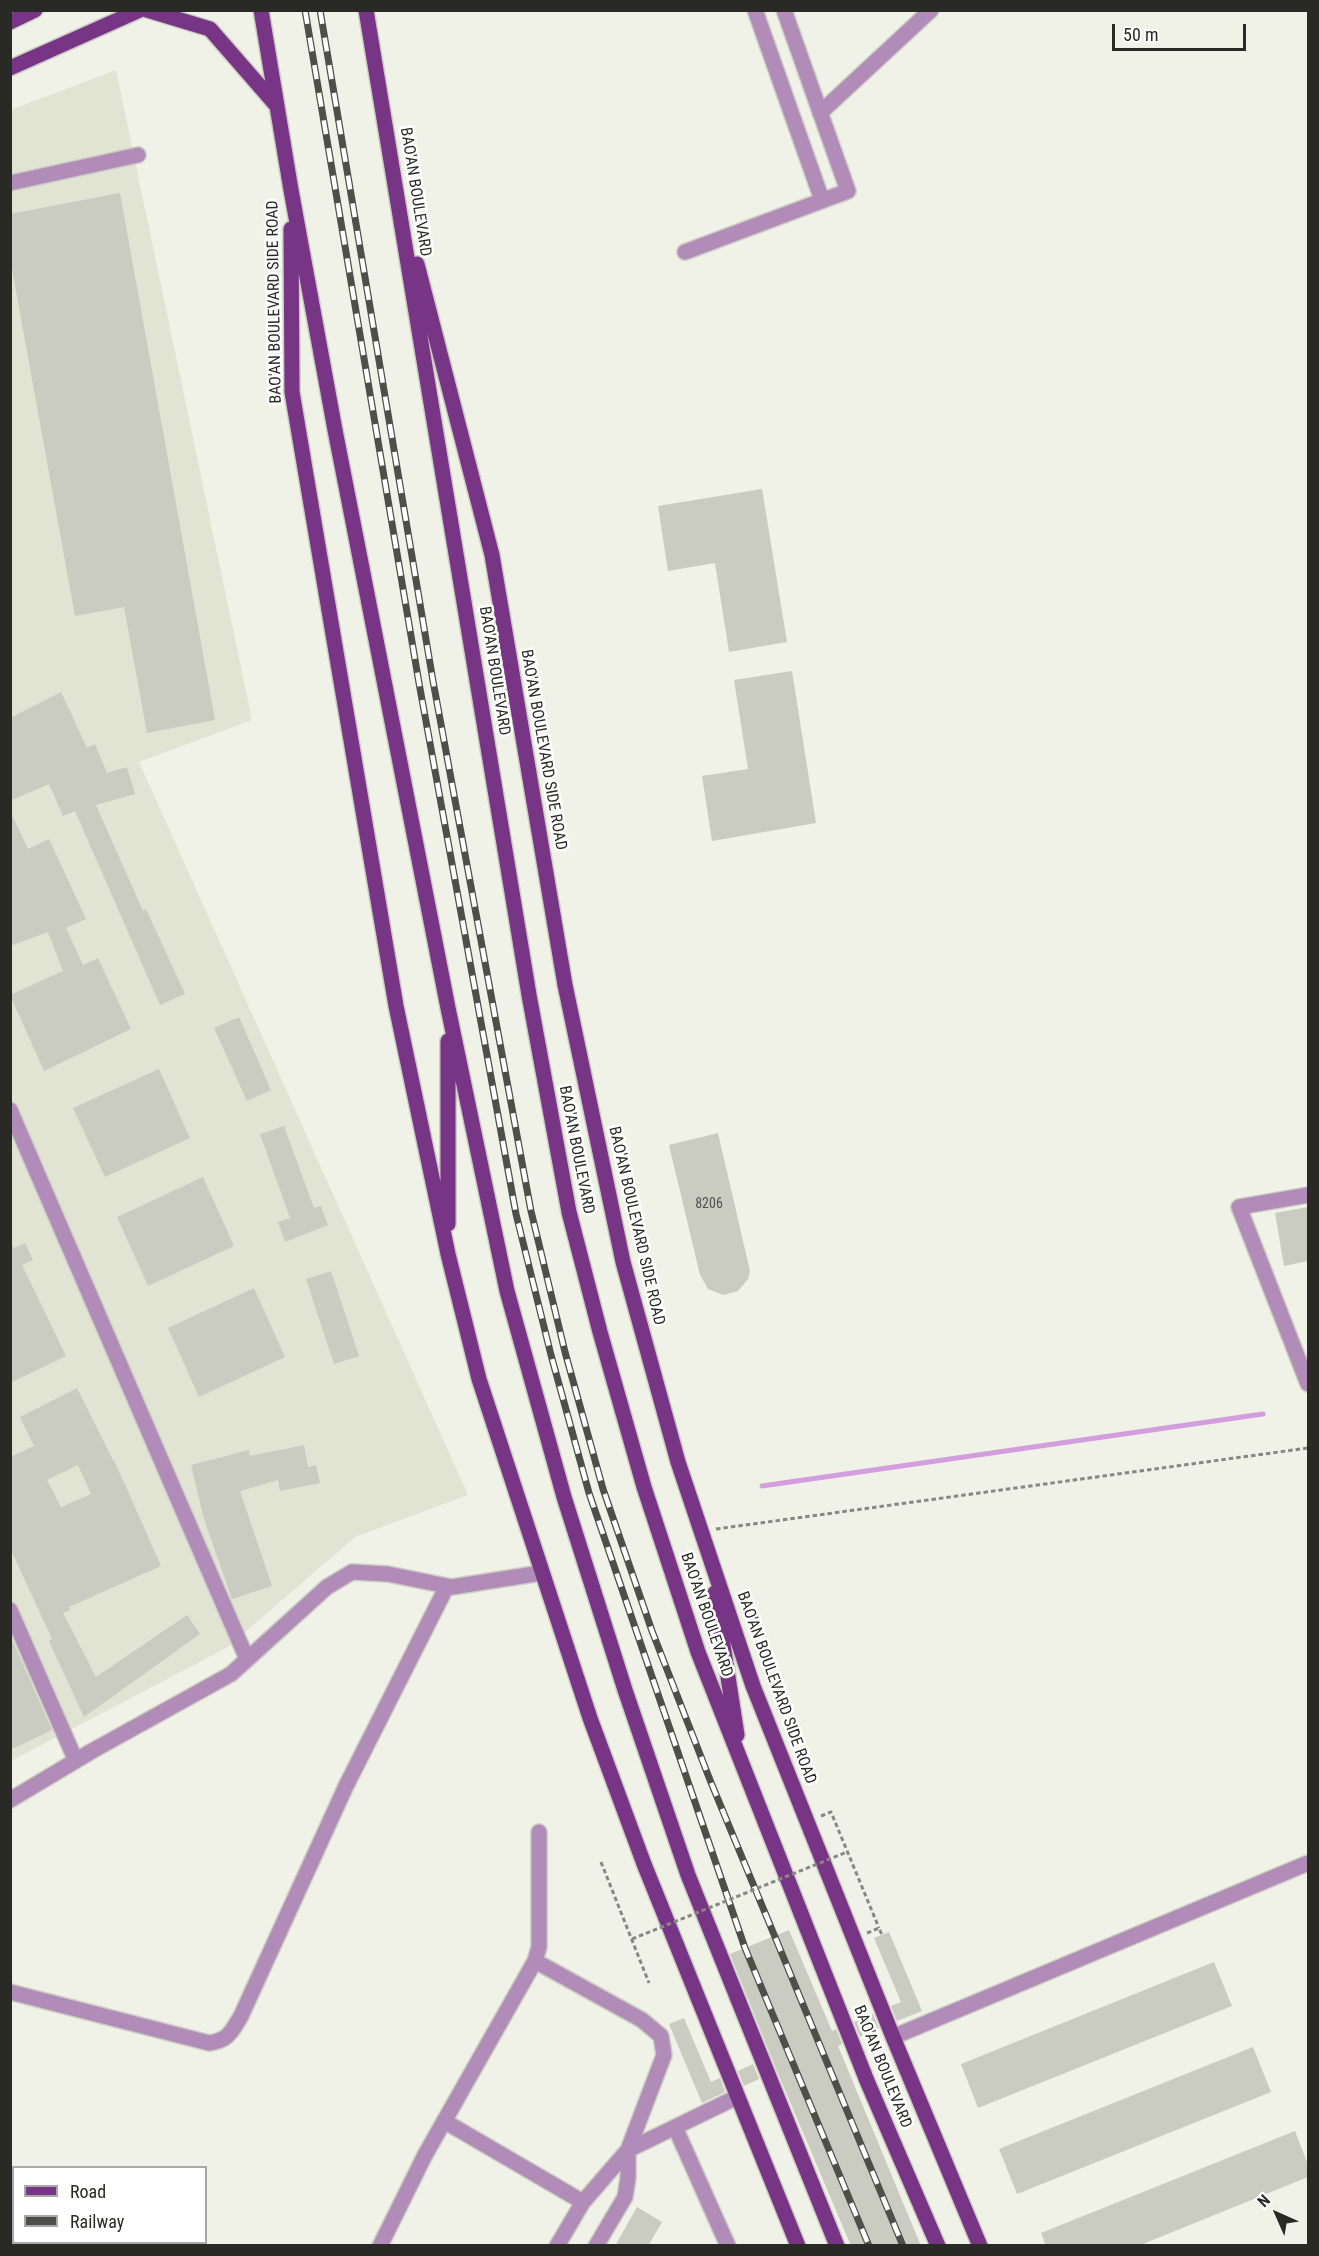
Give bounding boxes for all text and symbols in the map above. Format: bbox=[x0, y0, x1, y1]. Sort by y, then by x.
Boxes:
scale bar bbox=[1115, 12, 1248, 50]
text: 50 m bbox=[1123, 24, 1158, 45]
street label: BAO'AN BOULEVARD bbox=[395, 126, 435, 258]
street label: BAO'AN BOULEVARD SIDE ROAD bbox=[264, 200, 286, 404]
street label: BAO'AN BOULEVARD bbox=[474, 605, 514, 737]
street label: BAO'AN BOULEVARD SIDE ROAD bbox=[516, 648, 570, 852]
street label: BAO'AN BOULEVARD bbox=[554, 1084, 598, 1216]
street label: BAO'AN BOULEVARD SIDE ROAD bbox=[604, 1125, 668, 1327]
house number: 8206 bbox=[695, 1196, 723, 1212]
street label: BAO'AN BOULEVARD bbox=[676, 1550, 736, 1680]
street label: BAO'AN BOULEVARD SIDE ROAD bbox=[732, 1589, 820, 1787]
street label: BAO'AN BOULEVARD bbox=[849, 2003, 915, 2131]
legend bbox=[12, 2166, 207, 2244]
text: Road bbox=[70, 2181, 106, 2202]
north arrow bbox=[1247, 2184, 1307, 2244]
text: N bbox=[1254, 2191, 1274, 2211]
text: Railway bbox=[70, 2211, 124, 2232]

